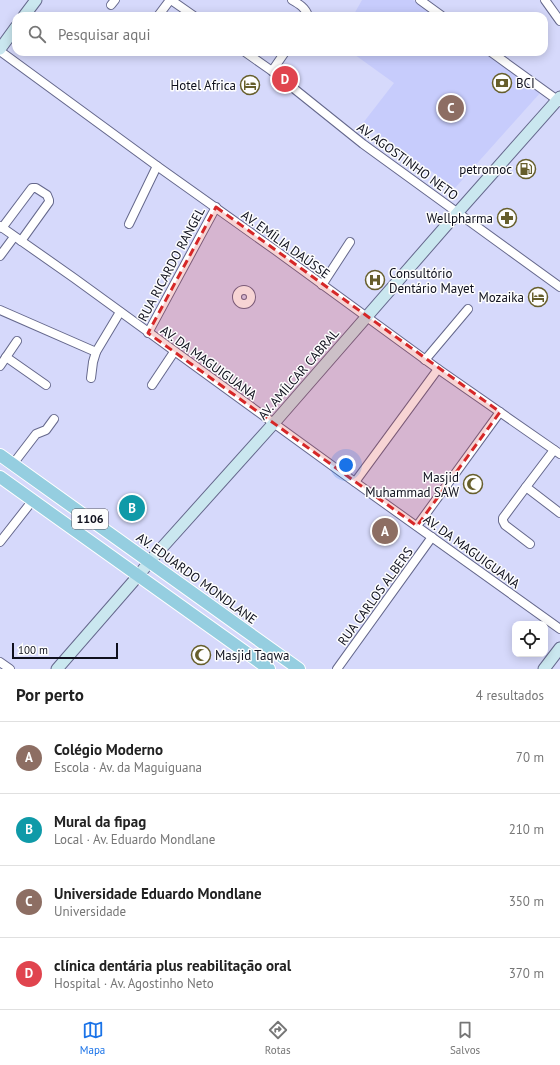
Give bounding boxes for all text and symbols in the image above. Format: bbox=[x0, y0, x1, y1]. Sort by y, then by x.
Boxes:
search box bbox=[12, 12, 548, 56]
icon: search bbox=[26, 23, 48, 45]
text: Pesquisar aqui bbox=[58, 25, 150, 44]
pin: D bbox=[272, 64, 298, 94]
bank icon: BCI bbox=[491, 72, 513, 94]
hotel icon: Hotel Africa bbox=[239, 74, 261, 96]
place label: BCI bbox=[516, 75, 535, 92]
place label: Hotel Africa bbox=[171, 77, 236, 94]
pin: C bbox=[438, 93, 464, 123]
street label: AV. AGOSTINHO NETO bbox=[354, 119, 462, 204]
fuel station icon: petromoc bbox=[515, 158, 537, 180]
place label: petromoc bbox=[459, 161, 512, 178]
street label: RUA RICARDO RANGEL bbox=[134, 204, 209, 324]
street label: AV. EMÍLIA DAÚSSE bbox=[238, 207, 333, 282]
pharmacy icon: Wellpharma bbox=[496, 207, 518, 229]
place label: Wellpharma bbox=[427, 210, 493, 227]
place label: Consultório Dentário Mayet bbox=[389, 265, 475, 297]
hospital icon: Consultório Dentário Mayet bbox=[364, 269, 386, 291]
hotel icon: Mozaika bbox=[527, 286, 549, 308]
place label: Mozaika bbox=[479, 289, 524, 306]
street label: AV. DA MAGUIGUANA bbox=[157, 322, 261, 403]
street label: AV. AMÍLCAR CABRAL bbox=[254, 325, 343, 423]
your location bbox=[336, 455, 356, 475]
place label: Masjid Muhammad SAW bbox=[365, 469, 459, 501]
mosque icon: Masjid Muhammad SAW bbox=[462, 473, 484, 495]
pin: B bbox=[119, 493, 145, 523]
road number: 1106 bbox=[72, 509, 108, 529]
street label: AV. DA MAGUIGUANA bbox=[420, 511, 524, 592]
pin: A bbox=[372, 516, 398, 546]
street label: AV. EDUARDO MONDLANE bbox=[133, 529, 260, 628]
street label: RUA CARLOS ALBERS bbox=[334, 544, 417, 649]
map controls bbox=[512, 621, 548, 657]
button: locate bbox=[512, 621, 548, 657]
scale bar bbox=[12, 641, 118, 660]
text: 100 m bbox=[18, 643, 48, 657]
mosque icon: Masjid Taqwa bbox=[190, 644, 212, 666]
place label: Masjid Taqwa bbox=[215, 647, 290, 664]
text: Por perto bbox=[16, 684, 84, 706]
text: 4 resultados bbox=[476, 687, 544, 704]
text: Colégio Moderno bbox=[54, 740, 163, 759]
text: A bbox=[25, 749, 33, 766]
text: 70 m bbox=[516, 749, 544, 766]
text: Escola · Av. da Maguiguana bbox=[54, 759, 202, 776]
text: Mural da fipag bbox=[54, 812, 146, 831]
text: B bbox=[25, 821, 33, 838]
text: 210 m bbox=[509, 821, 544, 838]
text: Local · Av. Eduardo Mondlane bbox=[54, 831, 215, 848]
text: Universidade Eduardo Mondlane bbox=[54, 884, 262, 903]
text: C bbox=[25, 893, 33, 910]
text: 350 m bbox=[509, 893, 544, 910]
text: Universidade bbox=[54, 903, 126, 920]
text: clínica dentária plus reabilitação oral bbox=[54, 956, 291, 975]
text: D bbox=[25, 965, 33, 982]
text: 370 m bbox=[509, 965, 544, 982]
text: Hospital · Av. Agostinho Neto bbox=[54, 975, 214, 992]
tab: Mapa bbox=[80, 1019, 105, 1057]
tab: Rotas bbox=[265, 1019, 291, 1057]
tab: Salvos bbox=[450, 1019, 480, 1057]

